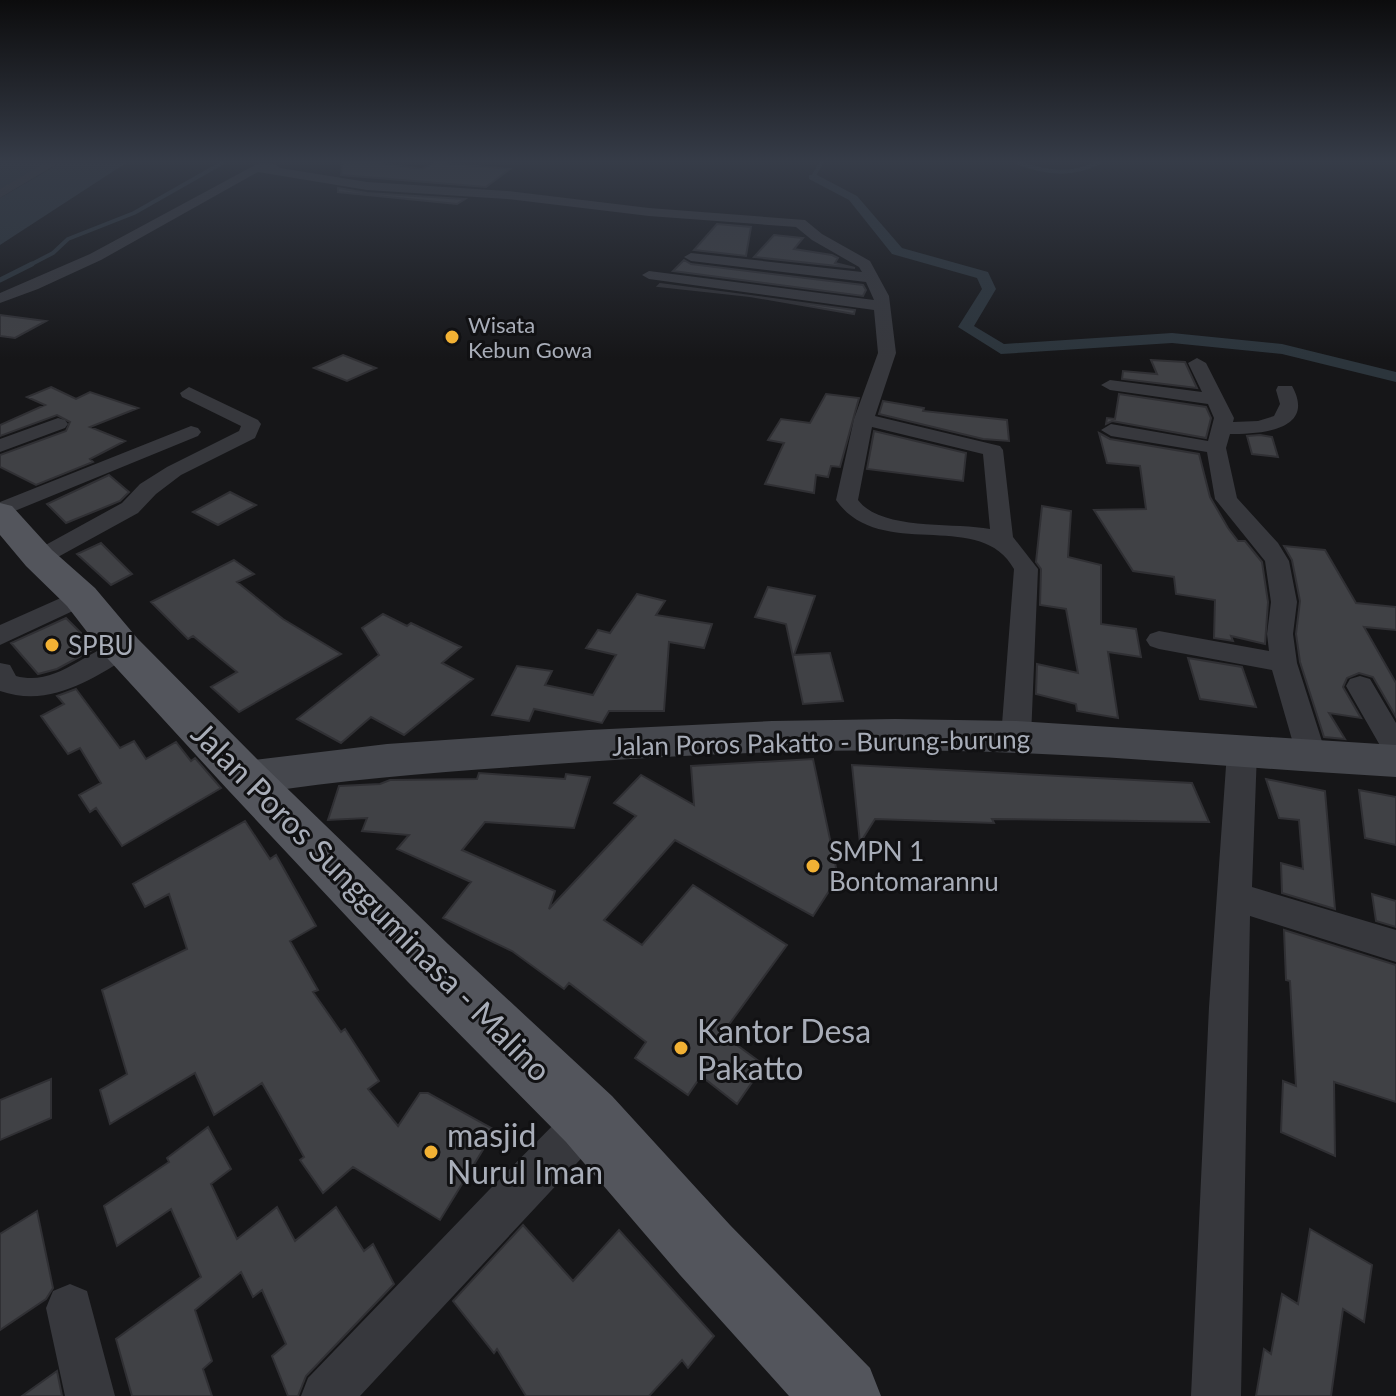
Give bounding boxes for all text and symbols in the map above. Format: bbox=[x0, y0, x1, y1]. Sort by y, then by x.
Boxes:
place label: Wisata Kebun Gowa bbox=[468, 311, 592, 363]
marker: Wisata Kebun Gowa bbox=[443, 328, 461, 346]
place label: SPBU bbox=[68, 629, 134, 661]
marker: SPBU bbox=[43, 636, 61, 654]
street label: Jalan Poros Sungguminasa - Malino bbox=[184, 713, 560, 1089]
street label: Jalan Poros Pakatto - Burung-burung bbox=[612, 722, 1030, 762]
place label: SMPN 1 Bontomarannu bbox=[829, 835, 999, 897]
marker: SMPN 1 Bontomarannu bbox=[804, 857, 822, 875]
place label: Kantor Desa Pakatto bbox=[697, 1011, 871, 1087]
marker: Kantor Desa Pakatto bbox=[672, 1039, 690, 1057]
place label: masjid Nurul Iman bbox=[447, 1115, 603, 1191]
marker: masjid Nurul Iman bbox=[422, 1143, 440, 1161]

